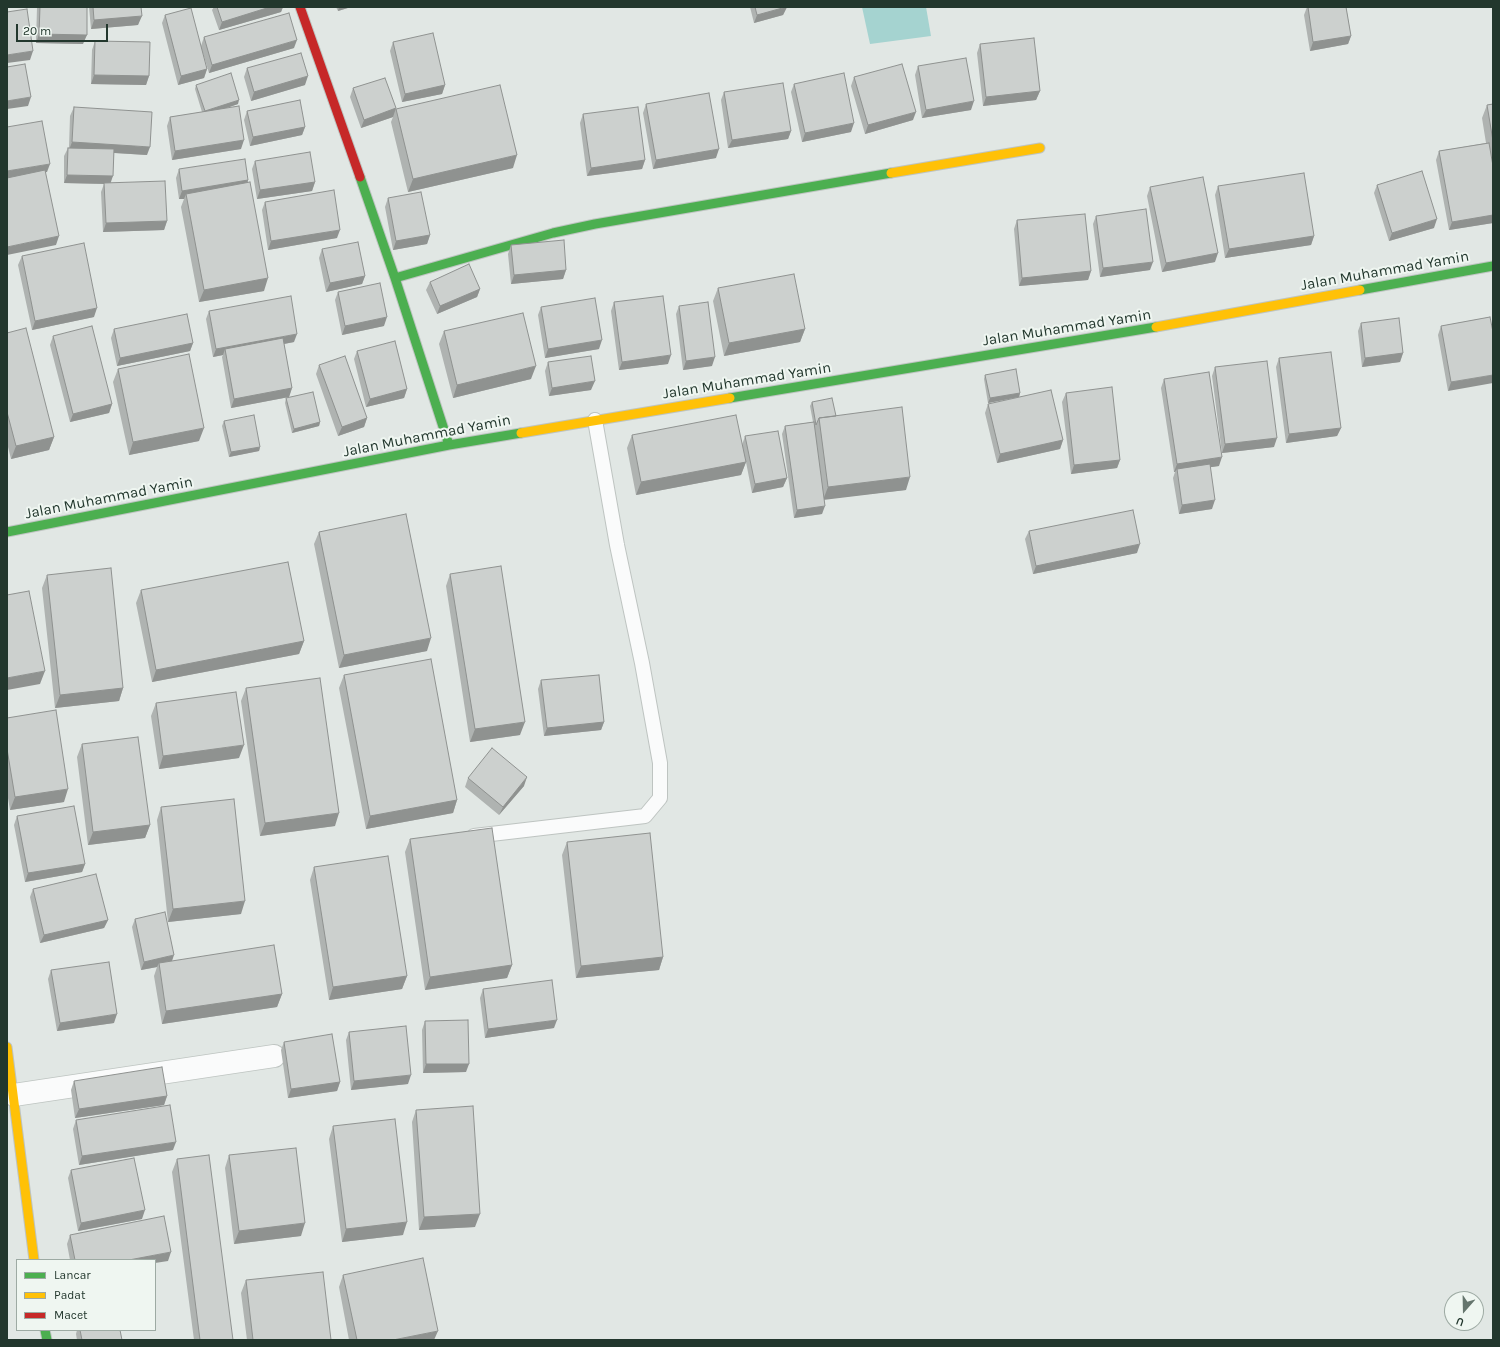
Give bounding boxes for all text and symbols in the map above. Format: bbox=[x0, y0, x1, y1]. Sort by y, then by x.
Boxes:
scale bar bbox=[18, 16, 110, 42]
text: 20 m bbox=[23, 24, 51, 38]
street label: Jalan Muhammad Yamin bbox=[1300, 247, 1470, 295]
street label: Jalan Muhammad Yamin bbox=[981, 306, 1153, 350]
street label: Jalan Muhammad Yamin bbox=[661, 359, 833, 403]
street label: Jalan Muhammad Yamin bbox=[342, 411, 512, 461]
street label: Jalan Muhammad Yamin bbox=[24, 473, 194, 523]
legend bbox=[16, 1259, 156, 1331]
text: Lancar bbox=[54, 1268, 91, 1282]
text: Padat bbox=[54, 1288, 85, 1302]
north arrow bbox=[1444, 1291, 1484, 1331]
text: Macet bbox=[54, 1308, 88, 1322]
text: U bbox=[1454, 1314, 1466, 1329]

